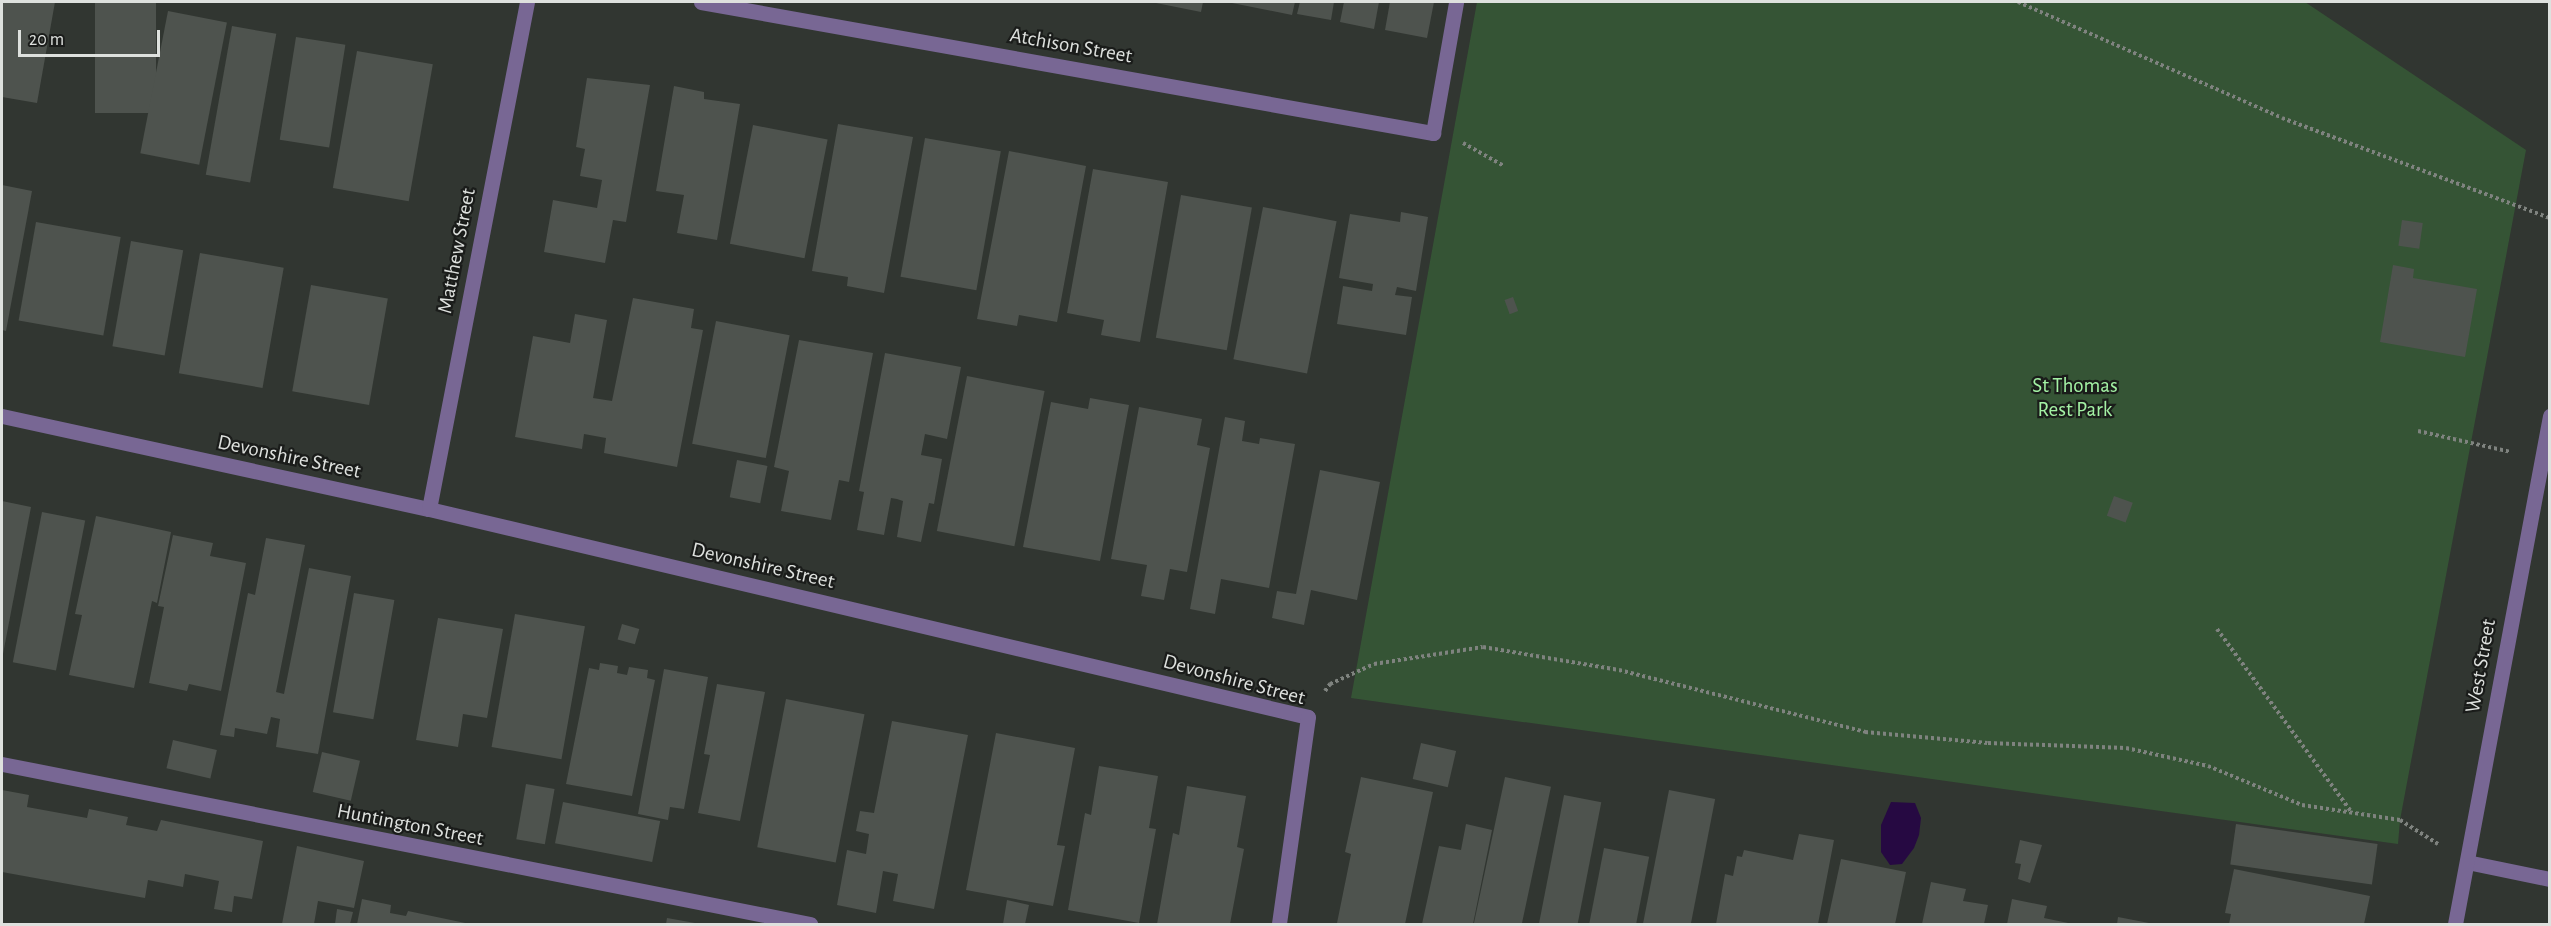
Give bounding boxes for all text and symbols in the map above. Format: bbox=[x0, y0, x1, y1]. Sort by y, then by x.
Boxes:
scale bar bbox=[21, 18, 164, 56]
street label: Atchison Street bbox=[1008, 23, 1134, 69]
text: 20 m bbox=[29, 31, 64, 49]
street label: Matthew Street bbox=[433, 186, 481, 316]
park label: St Thomas Rest Park bbox=[2032, 373, 2118, 423]
street label: Devonshire Street bbox=[215, 430, 363, 484]
street label: Devonshire Street bbox=[689, 537, 837, 595]
street label: West Street bbox=[2460, 617, 2502, 715]
street label: Devonshire Street bbox=[1160, 649, 1308, 711]
street label: Huntington Street bbox=[335, 798, 485, 852]

